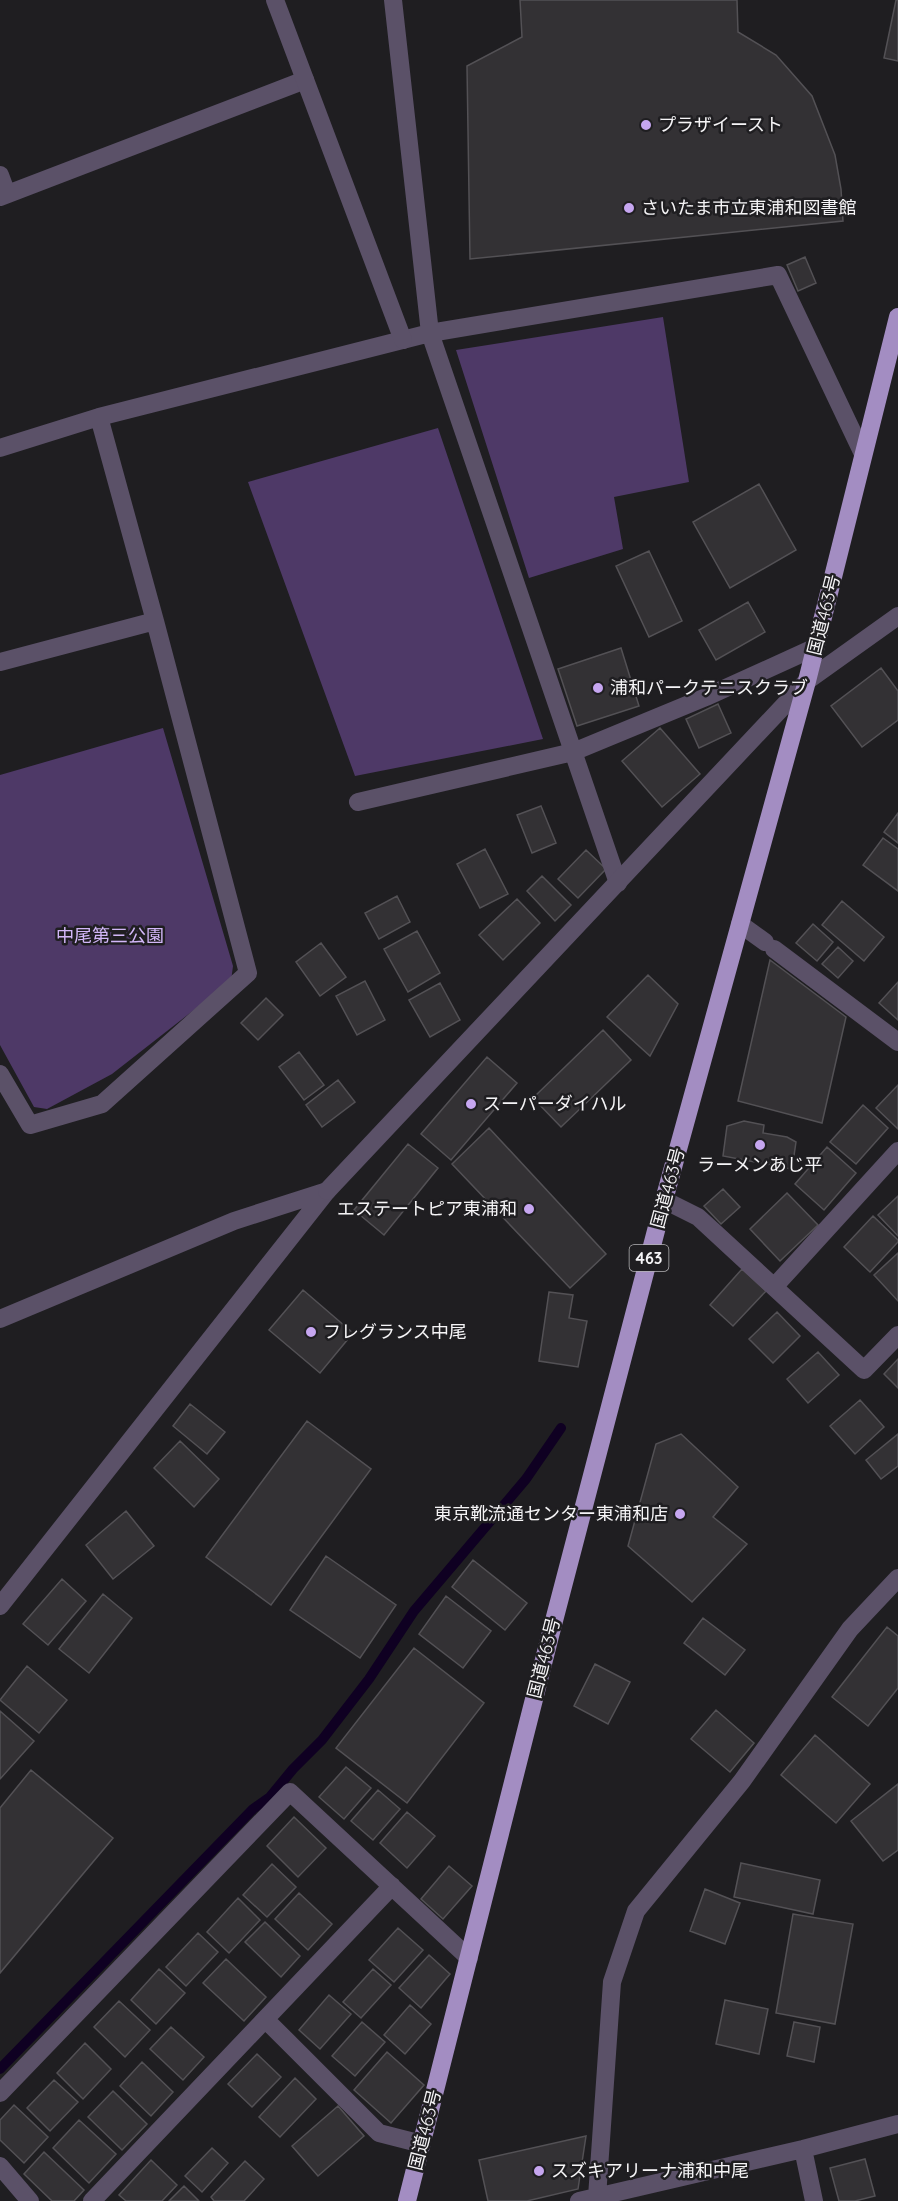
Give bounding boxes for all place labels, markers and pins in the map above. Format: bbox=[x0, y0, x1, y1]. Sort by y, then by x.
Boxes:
place label: プラザイースト bbox=[658, 113, 783, 136]
marker: プラザイースト bbox=[639, 118, 653, 132]
place label: さいたま市立東浦和図書館 bbox=[641, 196, 856, 219]
marker: さいたま市立東浦和図書館 bbox=[622, 201, 636, 215]
place label: 浦和パークテニスクラブ bbox=[610, 676, 808, 699]
marker: 浦和パークテニスクラブ bbox=[591, 681, 605, 695]
place label: スーパーダイハル bbox=[483, 1092, 626, 1115]
marker: スーパーダイハル bbox=[464, 1097, 478, 1111]
marker: ラーメンあじ平 bbox=[753, 1138, 767, 1152]
place label: ラーメンあじ平 bbox=[697, 1153, 823, 1176]
place label: エステートピア東浦和 bbox=[337, 1197, 517, 1220]
marker: エステートピア東浦和 bbox=[522, 1202, 536, 1216]
place label: フレグランス中尾 bbox=[323, 1320, 467, 1343]
marker: フレグランス中尾 bbox=[304, 1325, 318, 1339]
place label: 東京靴流通センター東浦和店 bbox=[434, 1502, 668, 1525]
marker: 東京靴流通センター東浦和店 bbox=[673, 1507, 687, 1521]
place label: スズキアリーナ浦和中尾 bbox=[551, 2159, 749, 2182]
marker: スズキアリーナ浦和中尾 bbox=[532, 2164, 546, 2178]

